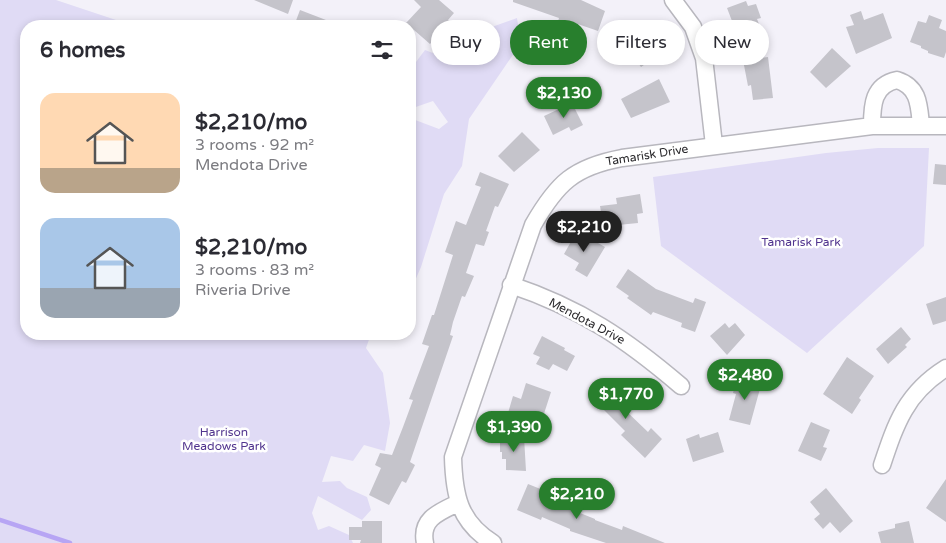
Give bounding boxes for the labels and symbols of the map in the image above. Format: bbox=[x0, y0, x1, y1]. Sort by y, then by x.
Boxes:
pin: $2,130 bbox=[523, 76, 605, 119]
street label: Tamarisk Drive bbox=[605, 142, 689, 168]
pin: $2,210 bbox=[543, 210, 625, 253]
park label: Tamarisk Park bbox=[761, 235, 841, 249]
street label: Mendota Drive bbox=[546, 295, 628, 347]
pin: $2,480 bbox=[704, 358, 786, 401]
pin: $1,770 bbox=[585, 378, 667, 420]
pin: $1,390 bbox=[473, 410, 555, 453]
park label: Harrison Meadows Park bbox=[182, 425, 266, 453]
pin: $2,210 bbox=[536, 478, 618, 520]

